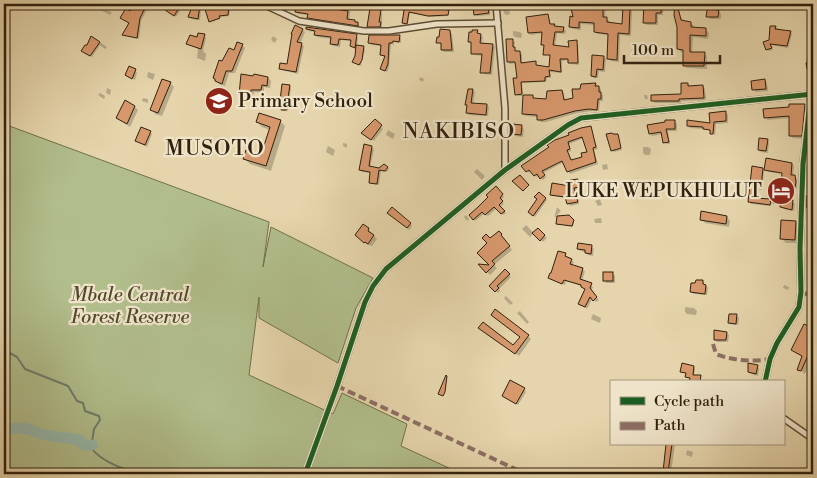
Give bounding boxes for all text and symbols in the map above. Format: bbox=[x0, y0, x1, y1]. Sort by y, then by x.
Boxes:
scale bar bbox=[624, 32, 721, 64]
text: 100 m bbox=[632, 41, 674, 60]
school or university icon: Primary School bbox=[204, 86, 234, 116]
place label: Primary School bbox=[238, 89, 373, 113]
district label: NAKIBISO bbox=[403, 119, 515, 145]
district label: MUSOTO bbox=[165, 136, 265, 162]
hotel icon: LUKE WEPUKHULUT bbox=[766, 176, 796, 206]
place label: LUKE WEPUKHULUT bbox=[565, 179, 762, 203]
park label: Mbale Central Forest Reserve bbox=[70, 283, 190, 329]
legend bbox=[610, 380, 784, 446]
text: Cycle path bbox=[654, 392, 724, 411]
text: Path bbox=[654, 416, 686, 435]

